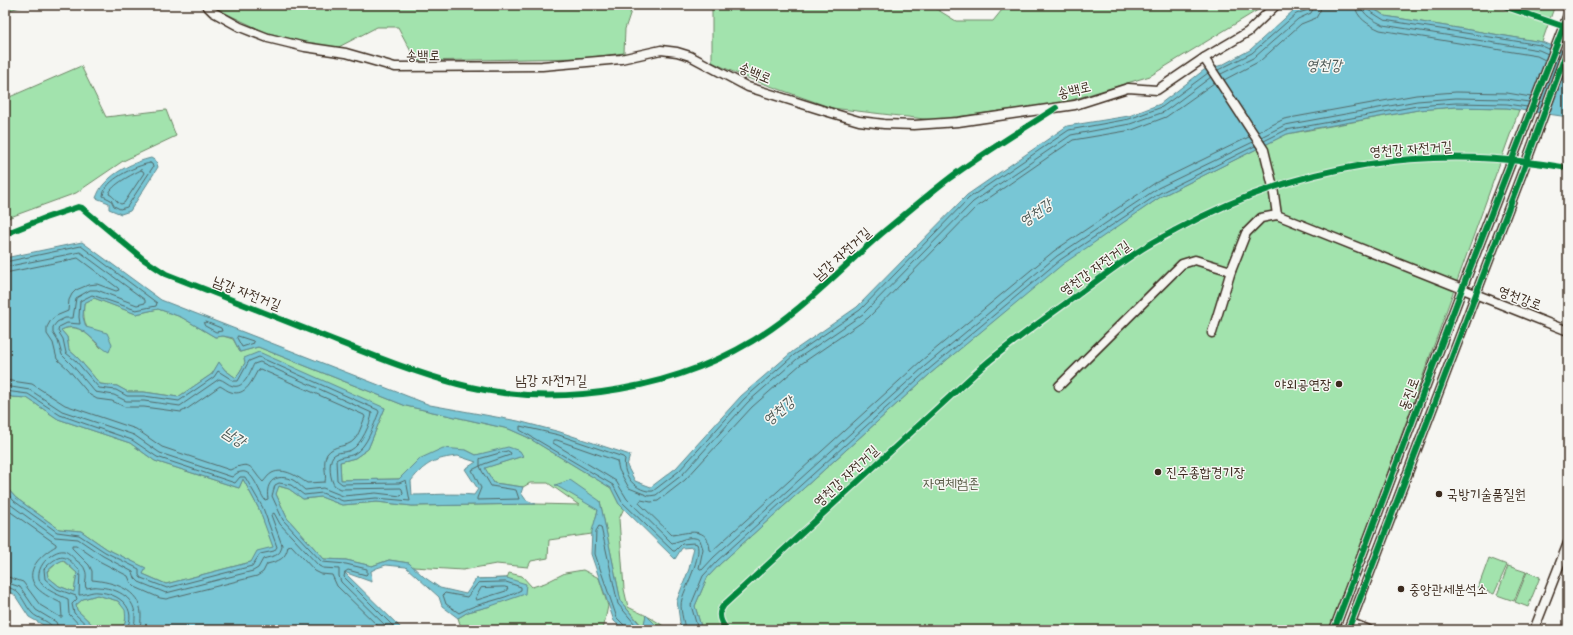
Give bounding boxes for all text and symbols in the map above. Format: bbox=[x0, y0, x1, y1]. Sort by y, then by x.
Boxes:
street label: 송백로 bbox=[406, 47, 440, 64]
water label: 영천강 bbox=[1306, 56, 1344, 75]
street label: 송백로 bbox=[736, 59, 774, 87]
street label: 송백로 bbox=[1056, 78, 1092, 102]
street label: 영천강 자전거길 bbox=[1369, 138, 1454, 160]
water label: 영천강 bbox=[1016, 194, 1058, 231]
street label: 남강 자전거길 bbox=[810, 223, 875, 284]
street label: 영천강 자전거길 bbox=[1057, 236, 1134, 299]
street label: 남강 자전거길 bbox=[211, 272, 284, 314]
street label: 영천강로 bbox=[1496, 282, 1544, 314]
street label: 남강 자전거길 bbox=[515, 372, 587, 389]
street label: 동진로 bbox=[1395, 375, 1423, 413]
place label: 야외공연장 bbox=[1275, 376, 1332, 393]
marker: 야외공연장 bbox=[1334, 379, 1344, 389]
water label: 영천강 bbox=[759, 391, 800, 430]
water label: 남강 bbox=[219, 422, 251, 453]
street label: 영천강 자전거길 bbox=[810, 441, 883, 510]
place label: 진주종합경기장 bbox=[1166, 464, 1246, 481]
marker: 진주종합경기장 bbox=[1153, 467, 1163, 477]
park label: 자연체험존 bbox=[923, 475, 979, 492]
place label: 국방기술품질원 bbox=[1447, 486, 1526, 503]
marker: 국방기술품질원 bbox=[1434, 489, 1444, 499]
place label: 중앙관세분석소 bbox=[1409, 581, 1488, 598]
marker: 중앙관세분석소 bbox=[1396, 584, 1406, 594]

